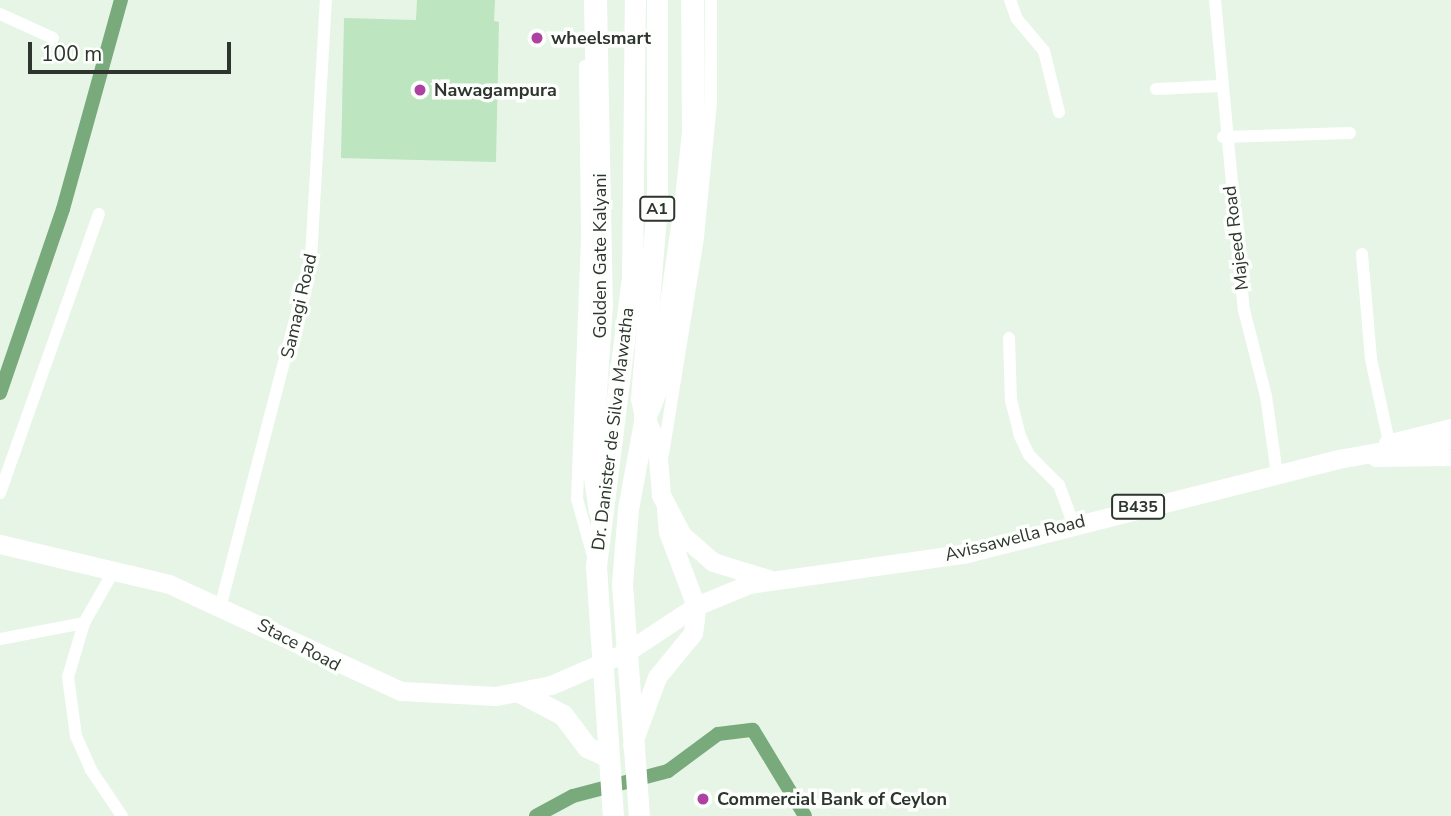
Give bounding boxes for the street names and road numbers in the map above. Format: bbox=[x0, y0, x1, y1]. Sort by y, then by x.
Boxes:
street label: Golden Gate Kalyani bbox=[589, 173, 611, 339]
street label: Majeed Road bbox=[1219, 184, 1253, 292]
road number: A1 bbox=[638, 196, 676, 222]
street label: Samagi Road bbox=[276, 252, 322, 360]
street label: Dr. Danister de Silva Mawatha bbox=[587, 306, 639, 552]
road number: B435 bbox=[1110, 494, 1166, 520]
street label: Avissawella Road bbox=[942, 510, 1088, 566]
street label: Stace Road bbox=[254, 614, 344, 676]

